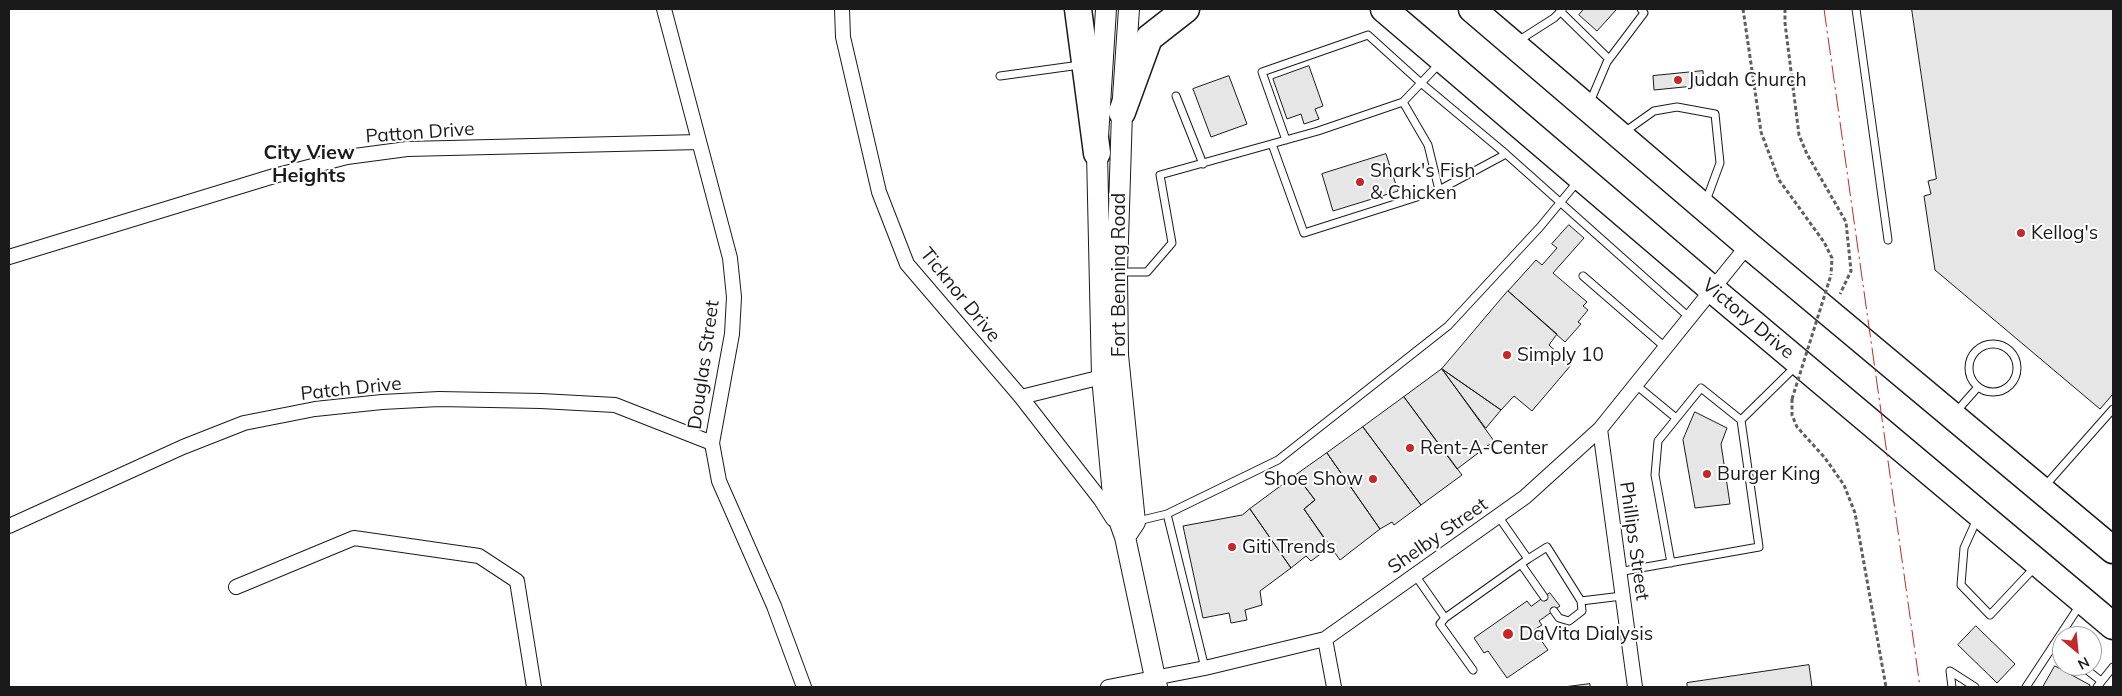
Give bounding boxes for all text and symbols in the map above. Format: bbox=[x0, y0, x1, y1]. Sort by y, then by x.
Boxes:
place label: Judah Church bbox=[1688, 69, 1807, 91]
marker: Judah Church bbox=[1672, 74, 1684, 86]
street label: Patton Drive bbox=[365, 118, 475, 148]
district label: City View Heights bbox=[263, 141, 355, 188]
place label: Shark's Fish & Chicken bbox=[1370, 160, 1475, 204]
marker: Shark's Fish & Chicken bbox=[1354, 176, 1366, 188]
street label: Fort Benning Road bbox=[1108, 193, 1130, 357]
place label: Kellog's bbox=[2031, 222, 2098, 244]
marker: Kellog's bbox=[2015, 227, 2027, 239]
street label: Ticknor Drive bbox=[915, 243, 1005, 347]
street label: Victory Drive bbox=[1697, 274, 1799, 364]
street label: Douglas Street bbox=[684, 299, 724, 431]
place label: Simply 10 bbox=[1517, 344, 1604, 366]
marker: Simply 10 bbox=[1501, 349, 1513, 361]
street label: Patch Drive bbox=[299, 372, 403, 406]
place label: Rent-A-Center bbox=[1420, 437, 1548, 459]
marker: Rent-A-Center bbox=[1404, 442, 1416, 454]
place label: Burger King bbox=[1717, 463, 1820, 485]
place label: Shoe Show bbox=[1264, 468, 1363, 490]
marker: Burger King bbox=[1701, 468, 1713, 480]
marker: Shoe Show bbox=[1367, 473, 1379, 485]
street label: Phillips Street bbox=[1614, 480, 1654, 602]
street label: Shelby Street bbox=[1384, 493, 1492, 579]
place label: Giti Trends bbox=[1242, 536, 1336, 558]
marker: Giti Trends bbox=[1226, 541, 1238, 553]
place label: DaVita Dialysis bbox=[1519, 623, 1653, 645]
north arrow bbox=[2052, 626, 2102, 676]
marker: DaVita Dialysis bbox=[1501, 627, 1515, 641]
text: N bbox=[2075, 653, 2092, 674]

